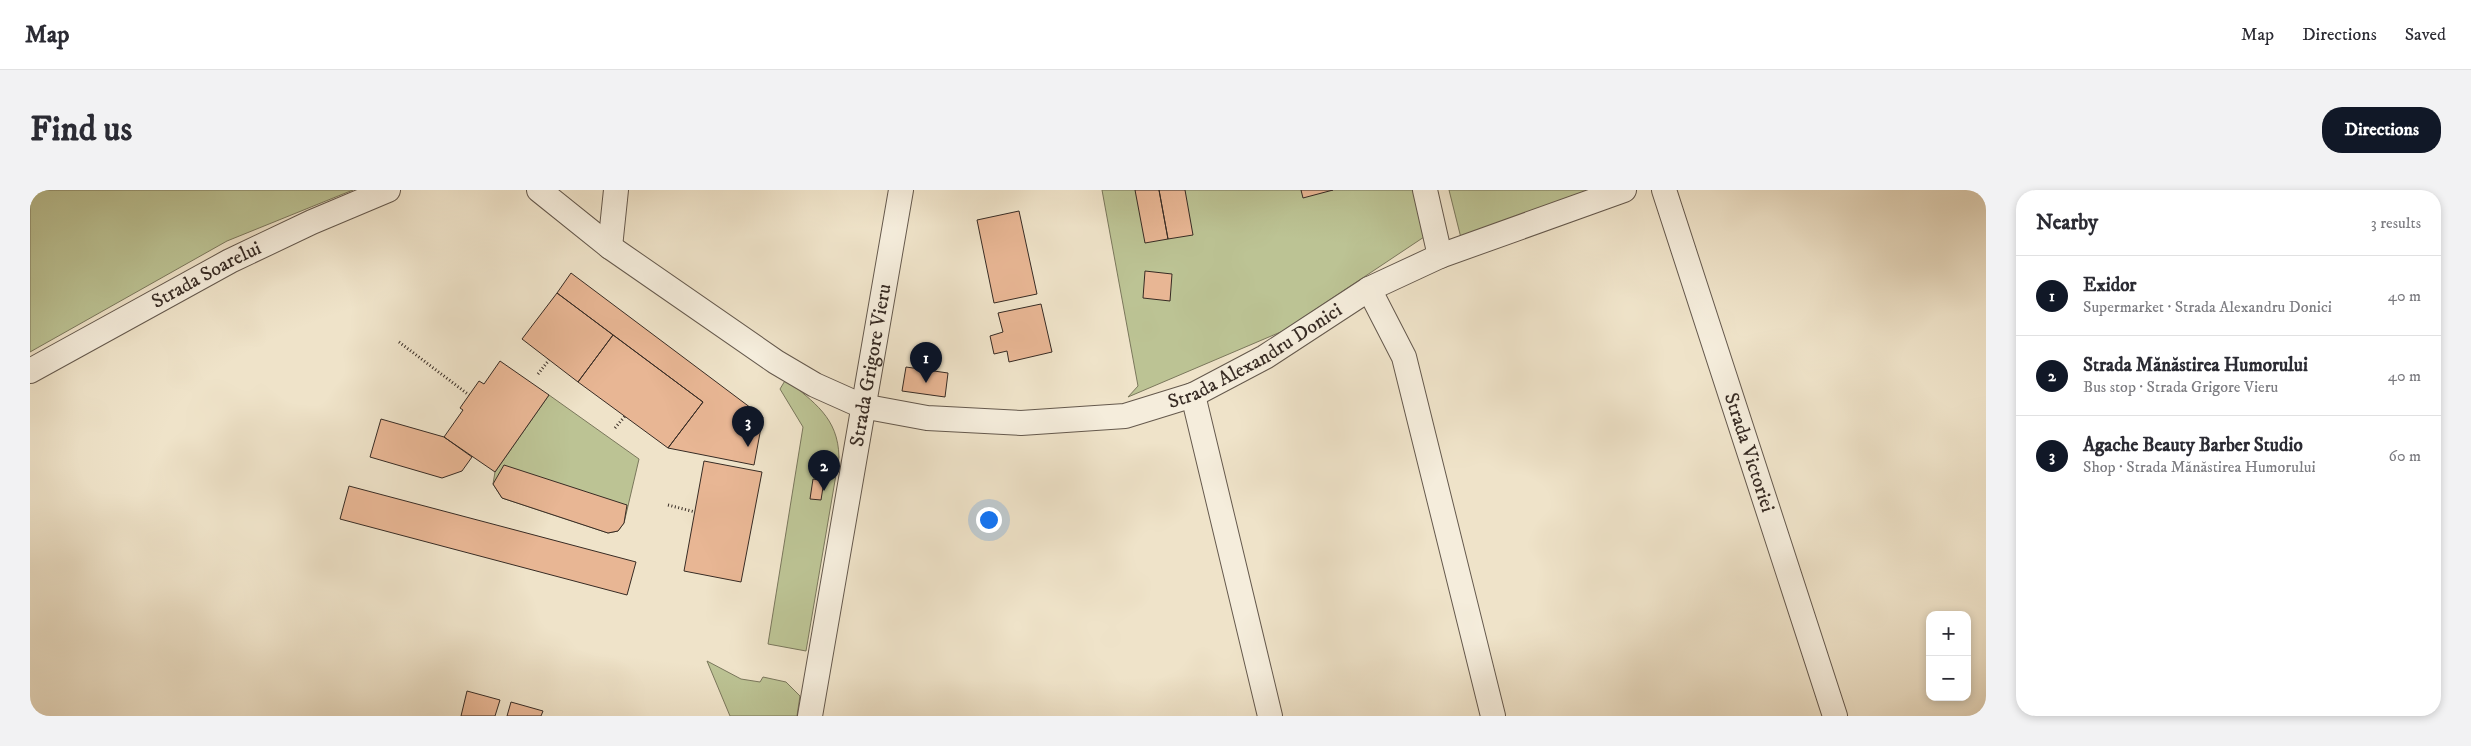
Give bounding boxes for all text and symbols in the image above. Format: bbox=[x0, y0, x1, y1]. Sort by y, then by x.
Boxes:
text: Map bbox=[25, 20, 69, 50]
text: Map bbox=[2241, 24, 2274, 46]
text: Directions bbox=[2302, 24, 2377, 46]
text: Saved bbox=[2405, 24, 2446, 46]
button: Directions bbox=[2322, 107, 2441, 153]
text: Find us bbox=[30, 108, 132, 152]
text: Nearby bbox=[2036, 210, 2098, 236]
text: 3 results bbox=[2371, 213, 2421, 233]
street label: Strada Soarelui bbox=[147, 235, 265, 314]
text: Exidor bbox=[2083, 274, 2136, 297]
street label: Strada Grigore Vieru bbox=[844, 282, 897, 449]
text: 1 bbox=[2049, 286, 2055, 306]
text: 40 m bbox=[2388, 286, 2421, 306]
text: Supermarket · Strada Alexandru Donici bbox=[2083, 297, 2332, 317]
street label: Strada Alexandru Donici bbox=[1165, 298, 1347, 415]
pin: 1 bbox=[910, 342, 942, 383]
text: Strada Mănăstirea Humorului bbox=[2083, 354, 2308, 377]
text: 2 bbox=[2048, 366, 2056, 386]
text: 40 m bbox=[2388, 366, 2421, 386]
text: Bus stop · Strada Grigore Vieru bbox=[2083, 377, 2278, 397]
street label: Strada Victoriei bbox=[1718, 390, 1780, 515]
pin: 3 bbox=[732, 406, 764, 447]
text: Agache Beauty Barber Studio bbox=[2083, 434, 2303, 457]
text: 3 bbox=[2049, 446, 2055, 466]
text: 60 m bbox=[2389, 446, 2421, 466]
pin: 2 bbox=[808, 450, 840, 491]
text: Shop · Strada Mănăstirea Humorului bbox=[2083, 457, 2316, 477]
your location bbox=[976, 507, 1002, 533]
map controls bbox=[1926, 611, 1971, 701]
button: + bbox=[1926, 611, 1971, 656]
button: − bbox=[1926, 656, 1971, 701]

